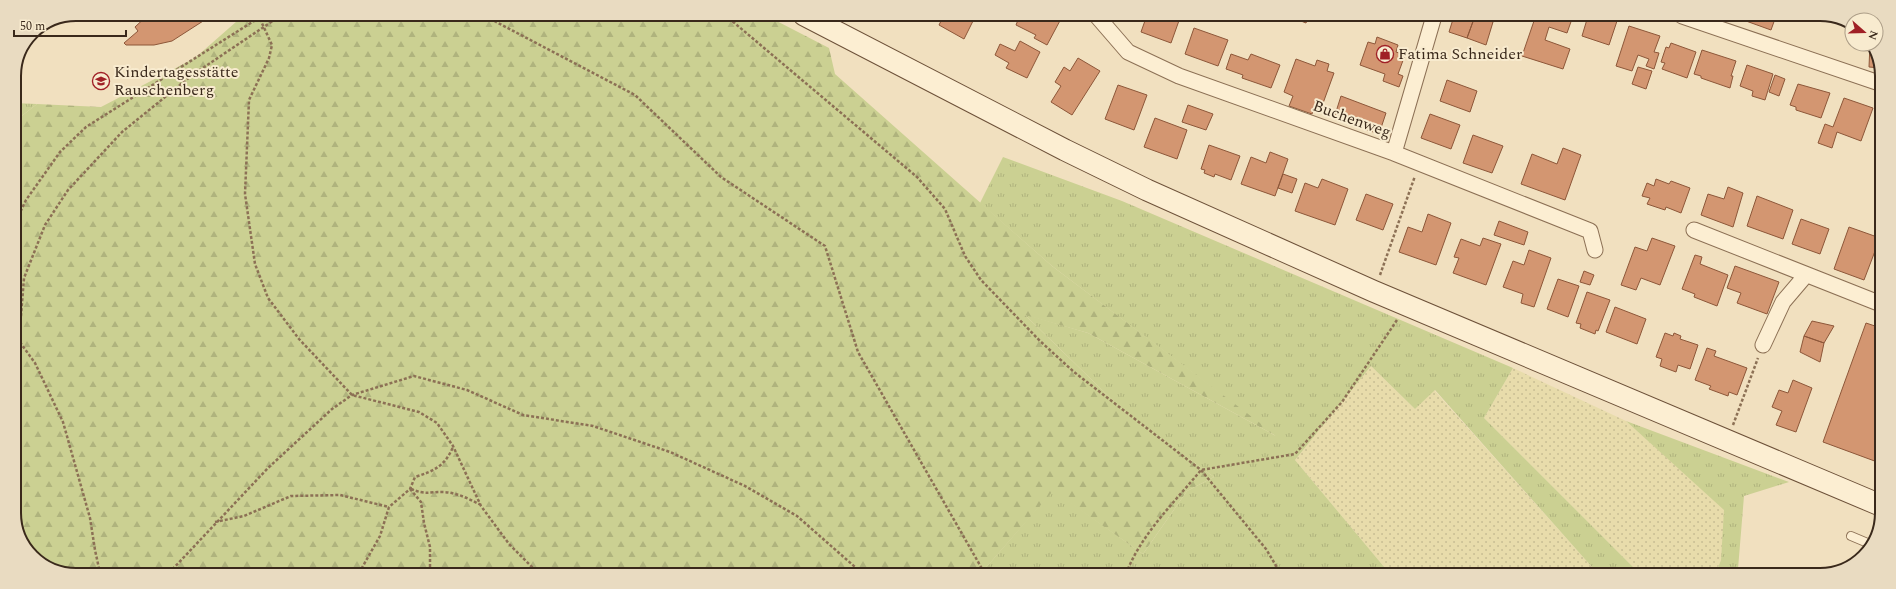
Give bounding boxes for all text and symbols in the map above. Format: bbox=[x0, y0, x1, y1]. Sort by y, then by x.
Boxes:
scale bar bbox=[14, 12, 126, 38]
north arrow bbox=[1844, 12, 1884, 52]
text: 50 m bbox=[20, 17, 45, 36]
text: N bbox=[1863, 28, 1882, 42]
place label: Fatima Schneider bbox=[1398, 42, 1522, 66]
shop icon: Fatima Schneider bbox=[1375, 44, 1395, 64]
place label: Kindertagesstätte Rauschenberg bbox=[114, 60, 239, 102]
school or university icon: Kindertagesstätte Rauschenberg bbox=[91, 71, 111, 91]
street label: Buchenweg bbox=[1309, 94, 1395, 144]

